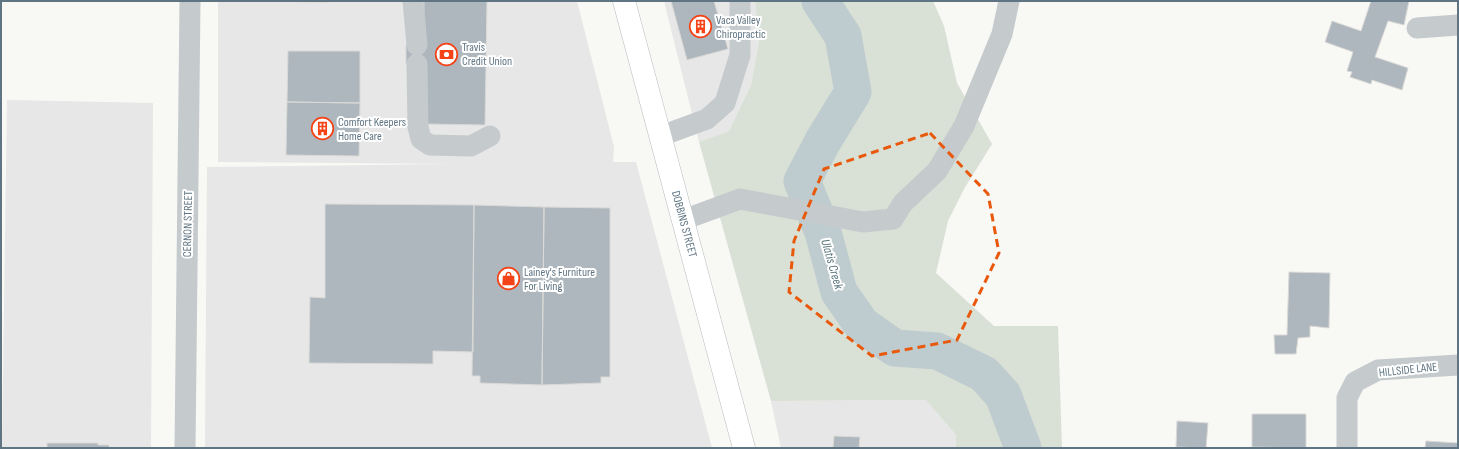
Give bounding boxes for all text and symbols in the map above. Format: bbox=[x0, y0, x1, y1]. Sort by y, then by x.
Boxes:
place label: Vaca Valley Chiropractic bbox=[716, 13, 766, 42]
building icon: Vaca Valley Chiropractic bbox=[687, 14, 713, 40]
place label: Travis Credit Union bbox=[462, 40, 512, 69]
bank icon: Travis Credit Union bbox=[433, 41, 459, 67]
place label: Comfort Keepers Home Care bbox=[338, 115, 406, 144]
building icon: Comfort Keepers Home Care bbox=[310, 116, 336, 142]
street label: DOBBINS STREET bbox=[668, 189, 700, 259]
street label: CERNON STREET bbox=[180, 190, 196, 257]
water label: Ulatis Creek bbox=[817, 237, 847, 292]
place label: Lainey's Furniture For Living bbox=[524, 265, 595, 294]
shop icon: Lainey's Furniture For Living bbox=[495, 266, 521, 292]
street label: HILLSIDE LANE bbox=[1378, 359, 1438, 381]

